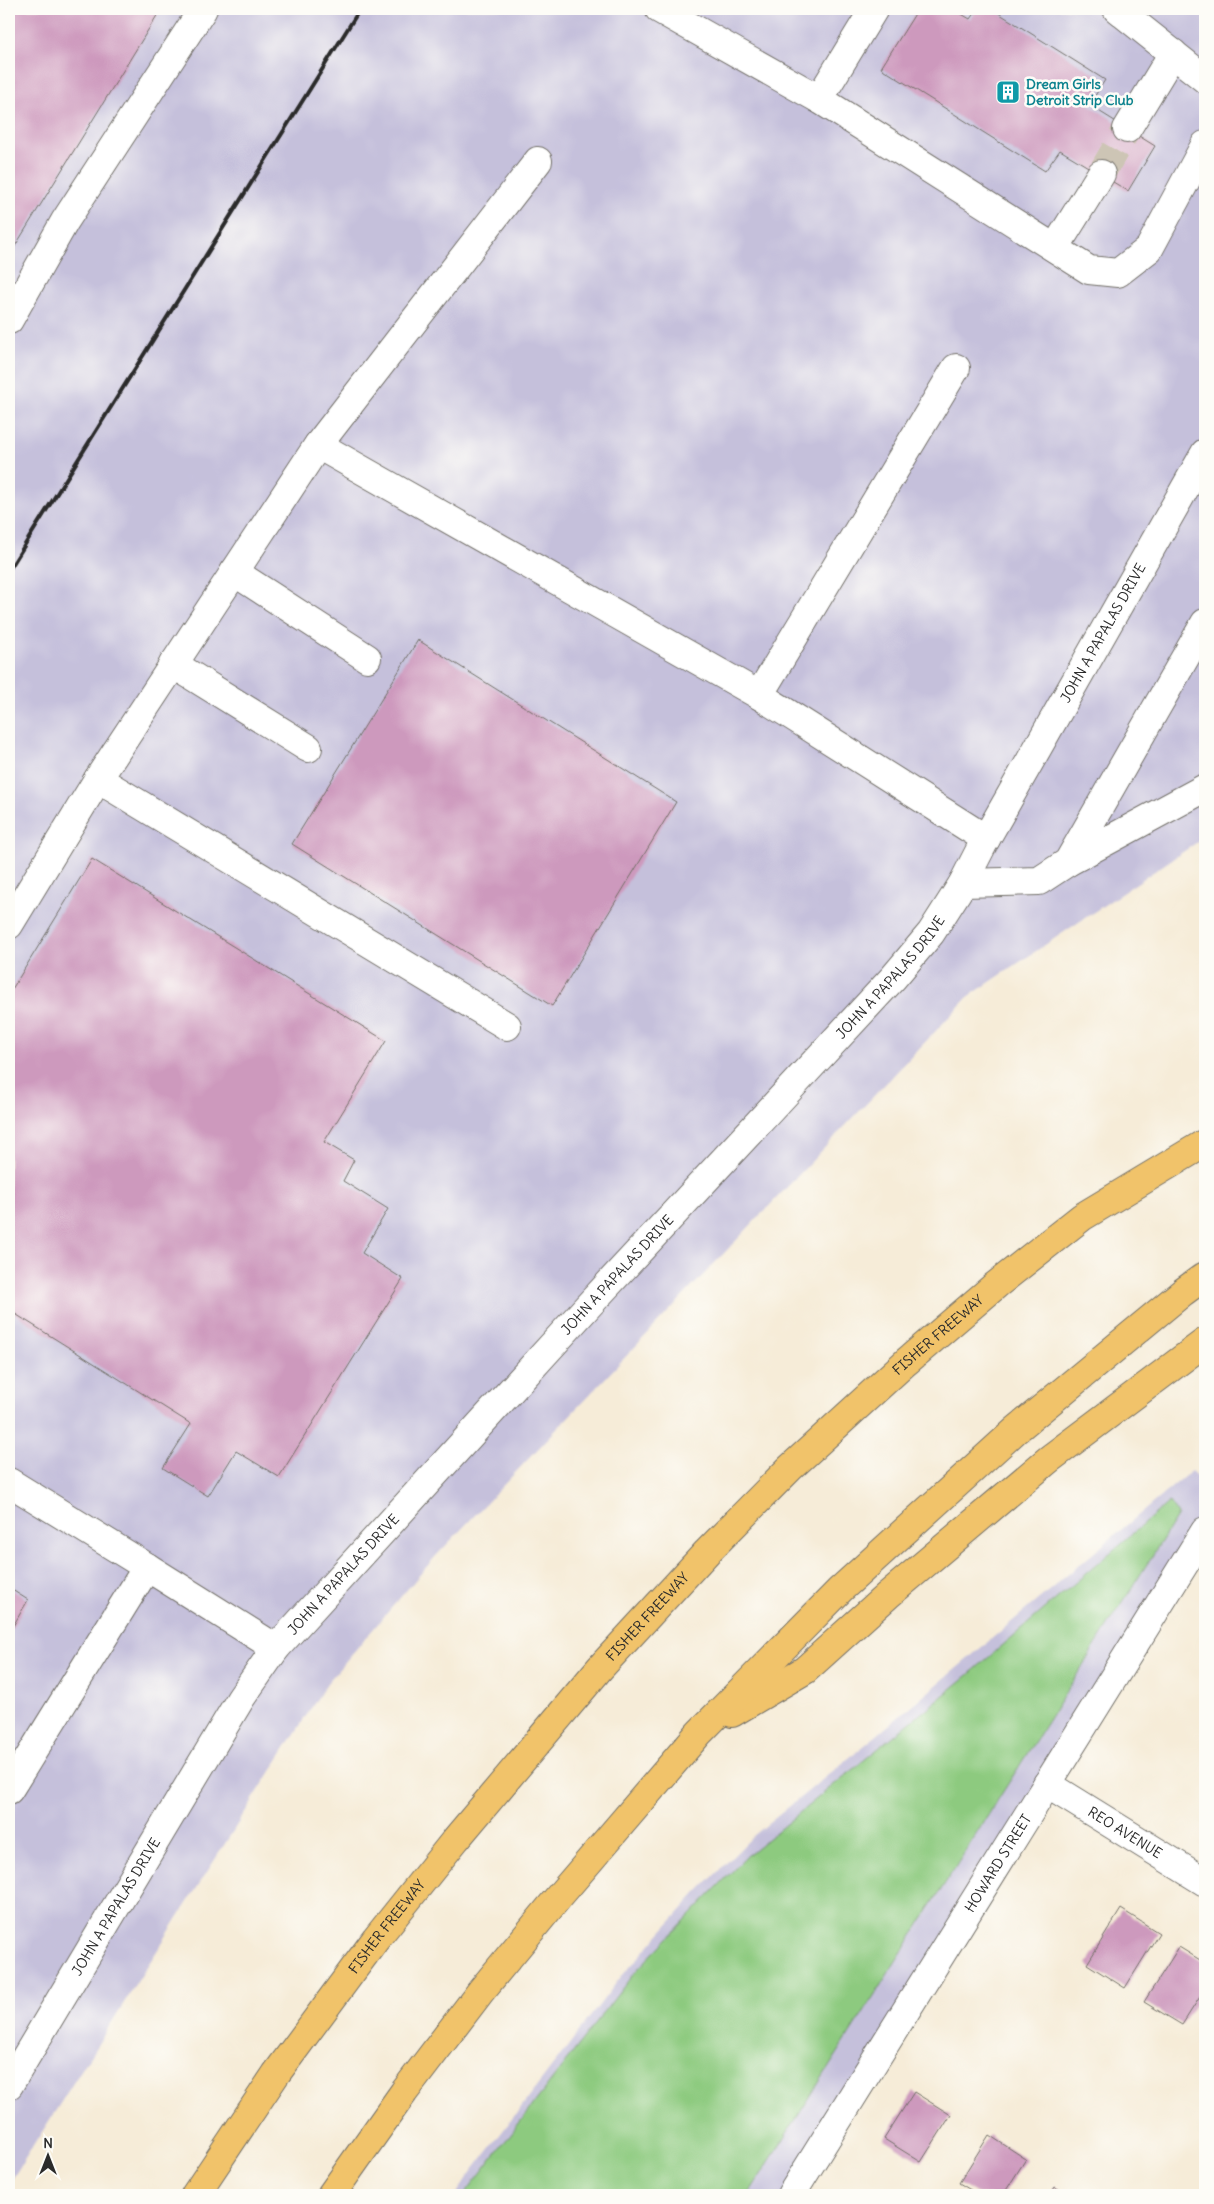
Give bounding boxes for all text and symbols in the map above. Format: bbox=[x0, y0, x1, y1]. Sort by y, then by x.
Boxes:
place label: Dream Girls Detroit Strip Club bbox=[1026, 75, 1134, 109]
building icon: Dream Girls Detroit Strip Club bbox=[995, 79, 1021, 105]
street label: JOHN A PAPALAS DRIVE bbox=[1056, 560, 1150, 706]
street label: JOHN A PAPALAS DRIVE bbox=[832, 912, 949, 1043]
street label: JOHN A PAPALAS DRIVE bbox=[557, 1211, 677, 1339]
street label: FISHER FREEWAY bbox=[889, 1291, 987, 1379]
street label: JOHN A PAPALAS DRIVE bbox=[284, 1510, 403, 1638]
street label: FISHER FREEWAY bbox=[602, 1568, 693, 1665]
street label: REO AVENUE bbox=[1085, 1803, 1166, 1862]
street label: HOWARD STREET bbox=[961, 1811, 1035, 1916]
street label: JOHN A PAPALAS DRIVE bbox=[68, 1834, 164, 1979]
street label: FISHER FREEWAY bbox=[345, 1876, 429, 1977]
north arrow bbox=[22, 2132, 72, 2182]
text: N bbox=[43, 2134, 53, 2152]

